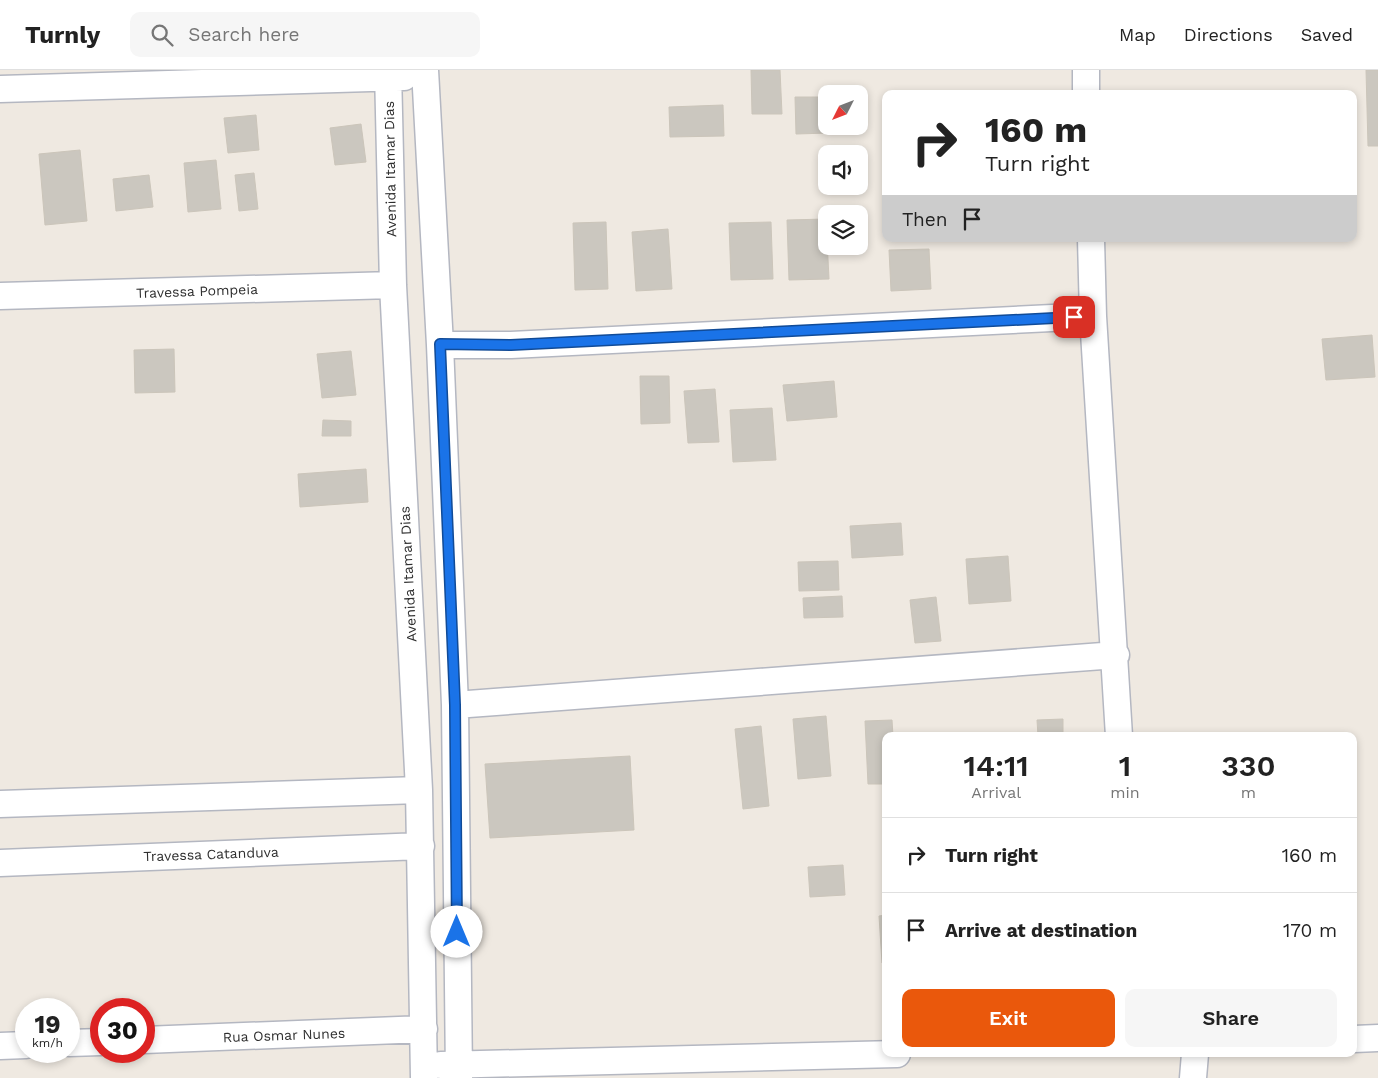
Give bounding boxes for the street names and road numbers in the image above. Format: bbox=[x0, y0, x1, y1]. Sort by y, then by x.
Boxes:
street label: Avenida Itamar Dias bbox=[381, 101, 399, 237]
street label: Travessa Pompeia bbox=[136, 281, 258, 301]
street label: Avenida Itamar Dias bbox=[396, 506, 420, 642]
street label: Travessa Catanduva bbox=[143, 844, 279, 864]
street label: Rua Osmar Nunes bbox=[223, 1025, 345, 1045]

